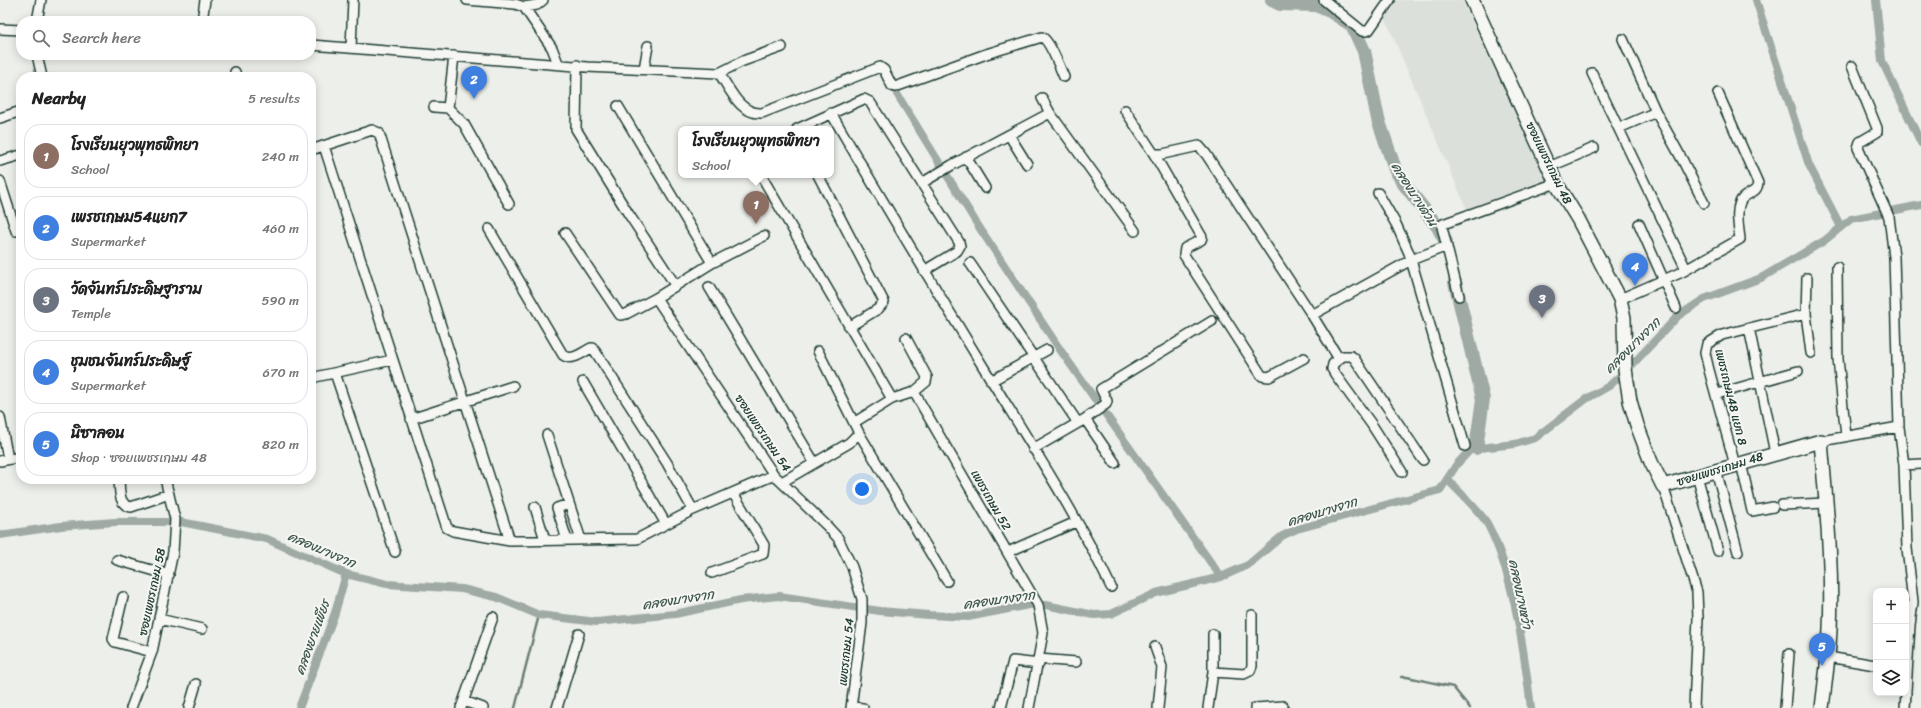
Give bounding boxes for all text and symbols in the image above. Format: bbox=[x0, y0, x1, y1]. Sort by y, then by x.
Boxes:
search box bbox=[16, 16, 316, 60]
text: Search here bbox=[62, 25, 141, 51]
icon: search bbox=[30, 27, 52, 49]
pin: 2 bbox=[461, 66, 487, 99]
text: Nearby bbox=[32, 83, 86, 113]
text: 5 results bbox=[248, 87, 300, 110]
street label: ซอยเพชรเกษม 48 bbox=[1519, 118, 1579, 208]
popup bbox=[678, 126, 834, 178]
text: โรงเรียนยุวพุทธพิทยา bbox=[692, 128, 820, 154]
text: โรงเรียนยุวพุทธพิทยา bbox=[71, 132, 199, 158]
text: 1 bbox=[43, 145, 49, 168]
text: 240 m bbox=[262, 145, 299, 168]
text: School bbox=[692, 154, 730, 177]
water label: คลองบางด้วน bbox=[1385, 157, 1445, 233]
text: School bbox=[71, 158, 109, 181]
pin: 1 bbox=[743, 191, 769, 224]
text: เพรชเกษม54แยก7 bbox=[71, 204, 187, 230]
text: 2 bbox=[42, 217, 50, 240]
text: 460 m bbox=[262, 217, 299, 240]
text: Supermarket bbox=[71, 230, 146, 253]
pin: 4 bbox=[1622, 253, 1648, 286]
text: วัดจันทร์ประดิษฐาราม bbox=[71, 276, 202, 302]
pin: 3 bbox=[1529, 285, 1555, 318]
text: 3 bbox=[42, 289, 50, 312]
text: 590 m bbox=[261, 289, 299, 312]
text: Temple bbox=[71, 302, 111, 325]
water label: คลองบางจาก bbox=[1599, 311, 1667, 379]
street label: เพชรเกษม48 แยก 8 bbox=[1708, 346, 1754, 448]
text: ชุมชนจันทร์ประดิษฐ์ bbox=[71, 348, 190, 374]
text: 4 bbox=[42, 361, 50, 384]
text: 670 m bbox=[263, 361, 299, 384]
text: Supermarket bbox=[71, 374, 146, 397]
street label: ซอยเพชรเกษม 54 bbox=[729, 390, 797, 477]
text: นิซาลอน bbox=[71, 420, 125, 446]
text: 5 bbox=[42, 433, 50, 456]
text: 820 m bbox=[262, 433, 299, 456]
street label: ซอยเพชรเกษม 48 bbox=[1674, 445, 1766, 493]
text: Shop · ซอยเพชรเกษม 48 bbox=[71, 446, 207, 469]
street label: เพชรเกษม 52 bbox=[965, 465, 1017, 535]
your location bbox=[852, 479, 872, 499]
water label: คลองบางจาก bbox=[1284, 490, 1361, 533]
water label: คลองบางจาก bbox=[284, 525, 361, 575]
street label: ซอยเพชรเกษม 58 bbox=[132, 546, 172, 638]
water label: คลองบางหว้า bbox=[1502, 557, 1539, 633]
water label: คลองบางจาก bbox=[641, 582, 717, 616]
water label: คลองบางจาก bbox=[962, 583, 1038, 616]
map controls bbox=[1873, 588, 1909, 696]
button: + bbox=[1873, 588, 1909, 624]
water label: คลองยายเพียร bbox=[288, 594, 337, 678]
street label: เพชรเกษม 54 bbox=[832, 617, 861, 687]
button: − bbox=[1873, 624, 1909, 660]
pin: 5 bbox=[1809, 633, 1835, 666]
button: layers bbox=[1873, 660, 1909, 696]

